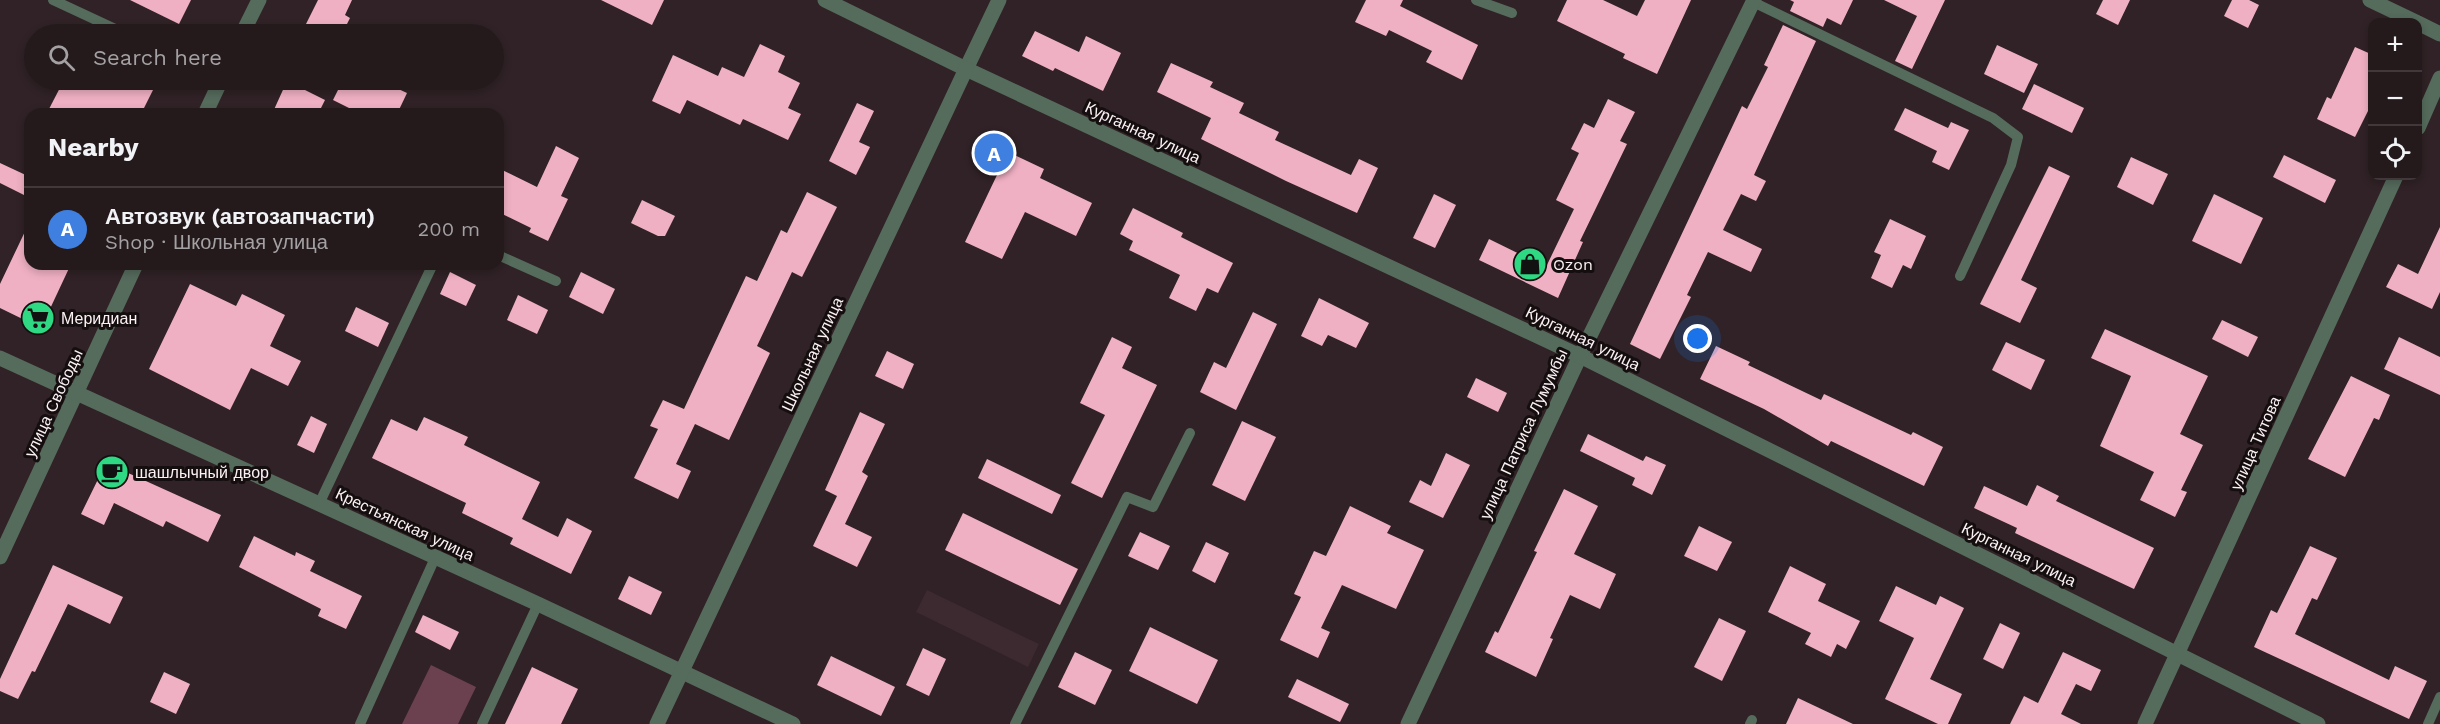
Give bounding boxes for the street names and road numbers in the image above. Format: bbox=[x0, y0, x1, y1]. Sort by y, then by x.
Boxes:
street label: Курганная улица bbox=[1082, 97, 1204, 168]
street label: Школьная улица bbox=[778, 294, 847, 414]
street label: Курганная улица bbox=[1522, 302, 1643, 374]
street label: улица Свободы bbox=[20, 346, 87, 460]
street label: улица Патриса Лумумбы bbox=[1476, 346, 1571, 523]
street label: улица Титова bbox=[2226, 393, 2285, 493]
street label: Крестьянская улица bbox=[333, 484, 477, 565]
street label: Курганная улица bbox=[1958, 518, 2079, 590]

